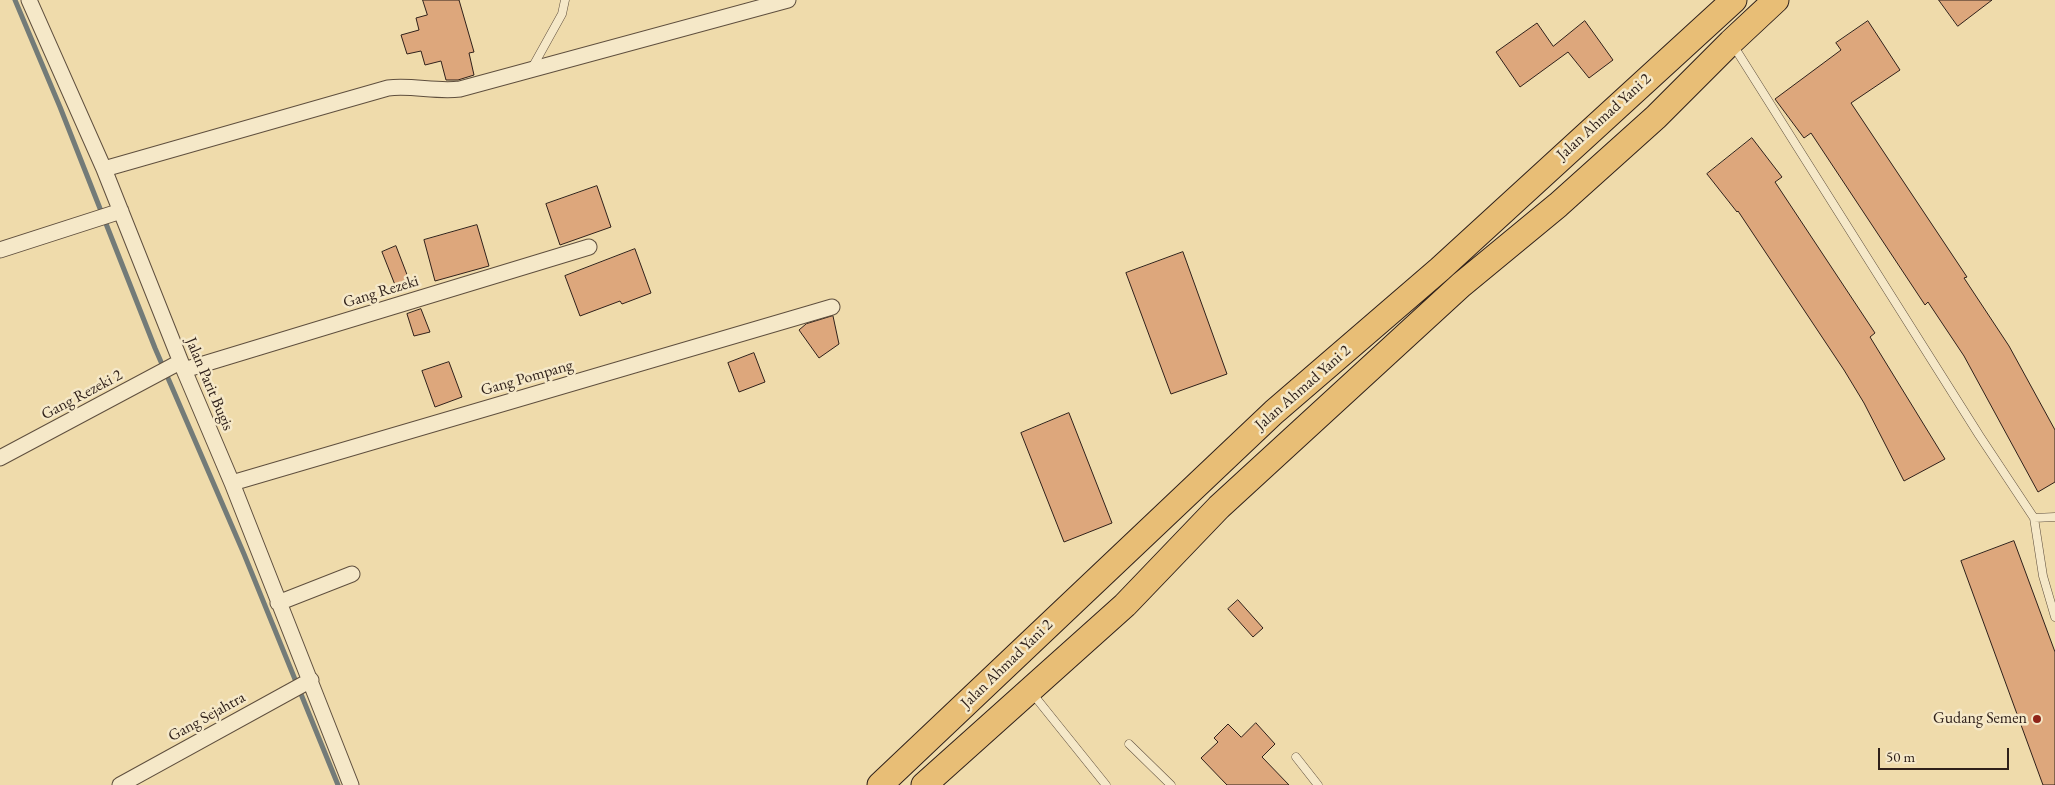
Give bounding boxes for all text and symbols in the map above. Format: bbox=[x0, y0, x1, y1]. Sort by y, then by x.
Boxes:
street label: Jalan Ahmad Yani 2 bbox=[1553, 70, 1655, 164]
street label: Gang Rezeki bbox=[341, 271, 421, 313]
street label: Jalan Parit Bugis bbox=[181, 334, 237, 434]
street label: Jalan Ahmad Yani 2 bbox=[1251, 341, 1355, 435]
street label: Gang Pompang bbox=[479, 356, 575, 400]
street label: Gang Rezeki 2 bbox=[38, 366, 126, 424]
street label: Jalan Ahmad Yani 2 bbox=[957, 615, 1057, 713]
street label: Gang Sejahtra bbox=[165, 688, 249, 746]
place label: Gudang Semen bbox=[1933, 709, 2027, 729]
marker: Gudang Semen bbox=[2031, 713, 2043, 725]
scale bar bbox=[1880, 738, 2011, 770]
text: 50 m bbox=[1886, 747, 1915, 766]

